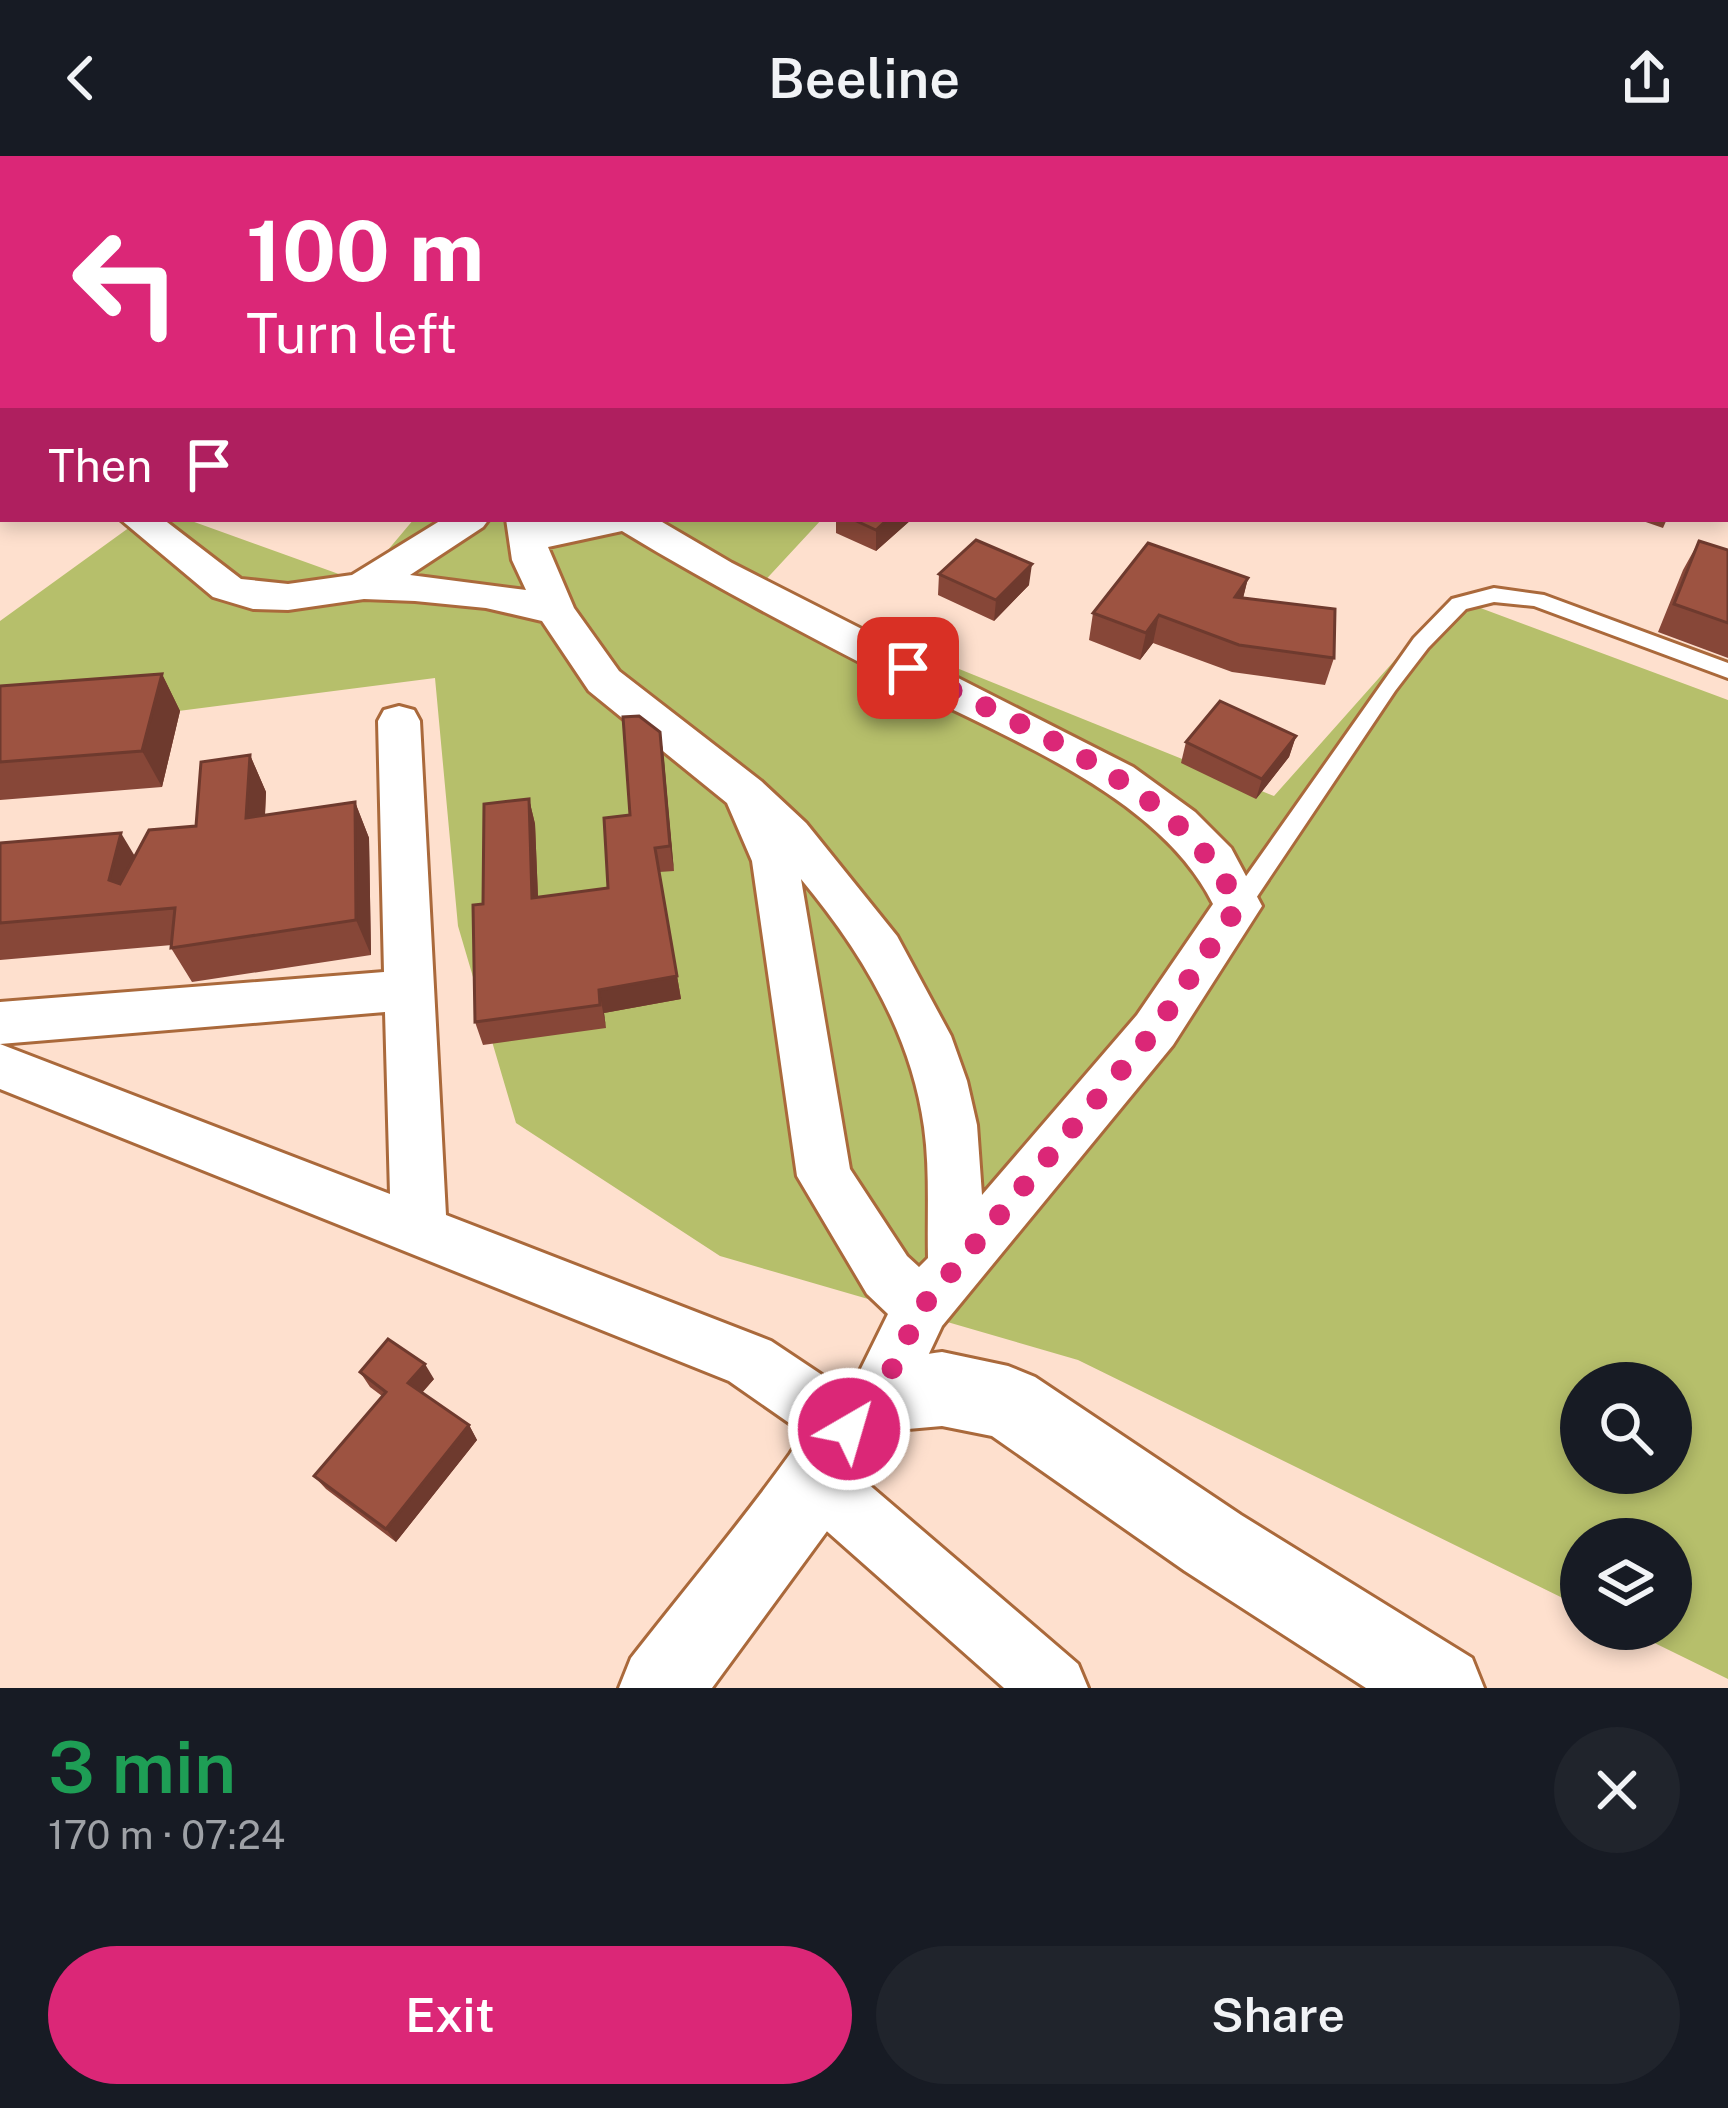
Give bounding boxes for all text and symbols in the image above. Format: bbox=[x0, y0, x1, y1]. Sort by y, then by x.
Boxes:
icon: back bbox=[48, 45, 114, 111]
icon: share bbox=[1614, 45, 1680, 111]
text: Beeline bbox=[768, 47, 960, 110]
text: 100 m bbox=[246, 201, 484, 300]
icon: left bbox=[48, 204, 204, 360]
text: Turn left bbox=[246, 302, 457, 365]
icon: arrive bbox=[176, 432, 242, 498]
text: Then bbox=[48, 439, 152, 492]
pin bbox=[857, 617, 959, 719]
icon: arrive bbox=[875, 635, 941, 701]
map controls bbox=[1560, 1362, 1692, 1650]
button: search bbox=[1560, 1362, 1692, 1494]
position arrow bbox=[786, 1366, 912, 1492]
button: layers bbox=[1560, 1518, 1692, 1650]
text: 3 min bbox=[48, 1725, 236, 1809]
button: close bbox=[1554, 1727, 1680, 1853]
text: 170 m · 07:24 bbox=[48, 1812, 285, 1858]
button: Exit bbox=[48, 1946, 852, 2084]
button: Share bbox=[876, 1946, 1680, 2084]

